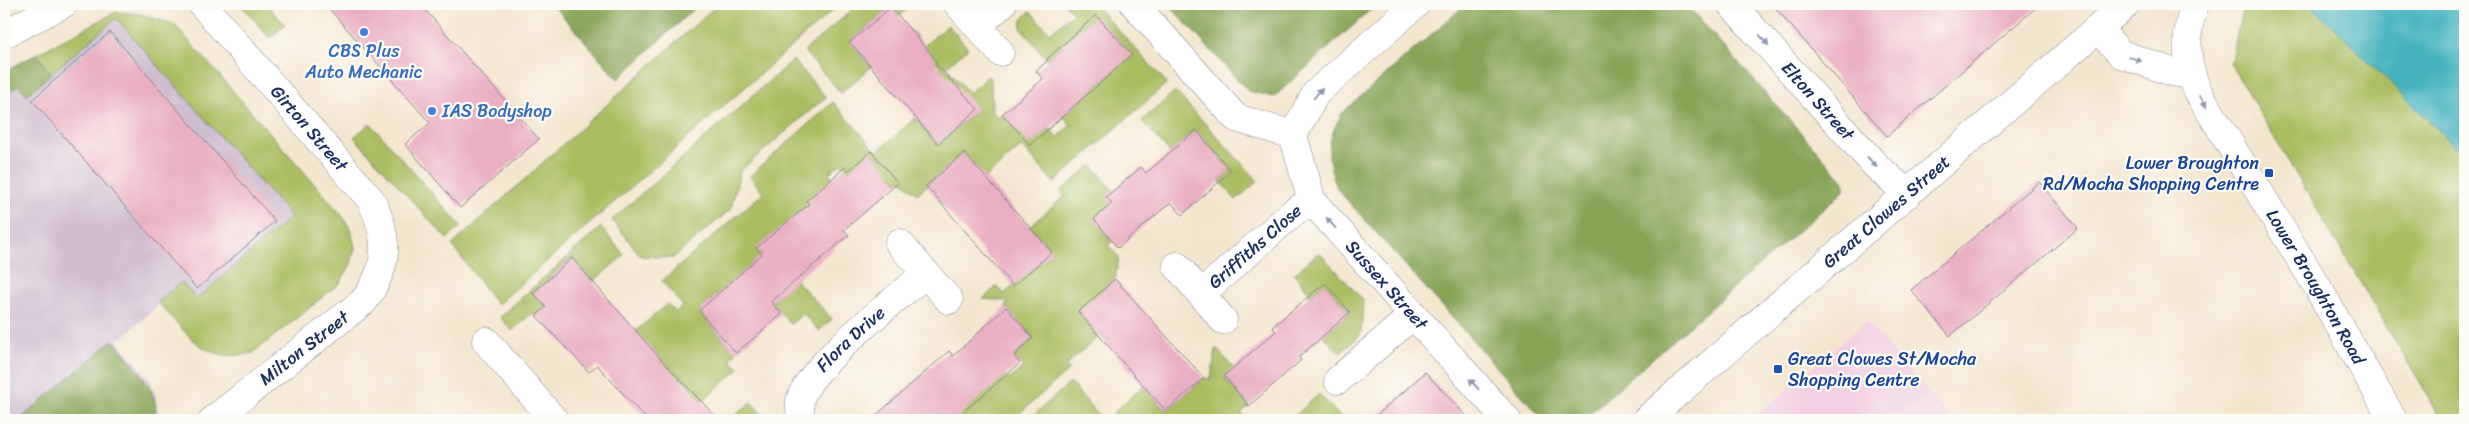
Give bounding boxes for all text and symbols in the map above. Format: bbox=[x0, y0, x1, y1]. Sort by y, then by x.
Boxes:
marker: CBS Plus Auto Mechanic bbox=[358, 26, 370, 38]
one-way arrow bbox=[1758, 34, 1769, 47]
place label: CBS Plus Auto Mechanic bbox=[304, 35, 423, 88]
street label: Elton Street bbox=[1773, 54, 1863, 149]
one-way arrow bbox=[2127, 56, 2142, 63]
street label: Girton Street bbox=[262, 77, 357, 180]
one-way arrow bbox=[1312, 87, 1323, 100]
one-way arrow bbox=[2198, 94, 2207, 107]
place label: IAS Bodyshop bbox=[441, 95, 552, 127]
marker: IAS Bodyshop bbox=[426, 105, 438, 117]
street label: Great Clowes Street bbox=[1815, 147, 1958, 277]
place label: Lower Broughton Rd/Mocha Shopping Centre bbox=[2043, 147, 2259, 200]
one-way arrow bbox=[1866, 155, 1878, 167]
marker: Lower Broughton Rd/Mocha Shopping Centre bbox=[2263, 167, 2275, 179]
street label: Griffiths Close bbox=[1201, 195, 1307, 297]
street label: Lower Broughton Road bbox=[2257, 203, 2375, 372]
one-way arrow bbox=[1326, 217, 1337, 230]
street label: Sussex Street bbox=[1337, 232, 1437, 338]
street label: Flora Drive bbox=[808, 298, 893, 380]
street label: Milton Street bbox=[252, 302, 357, 394]
place label: Great Clowes St/Mocha Shopping Centre bbox=[1788, 343, 1977, 396]
marker: Great Clowes St/Mocha Shopping Centre bbox=[1772, 363, 1784, 375]
one-way arrow bbox=[1468, 378, 1480, 390]

